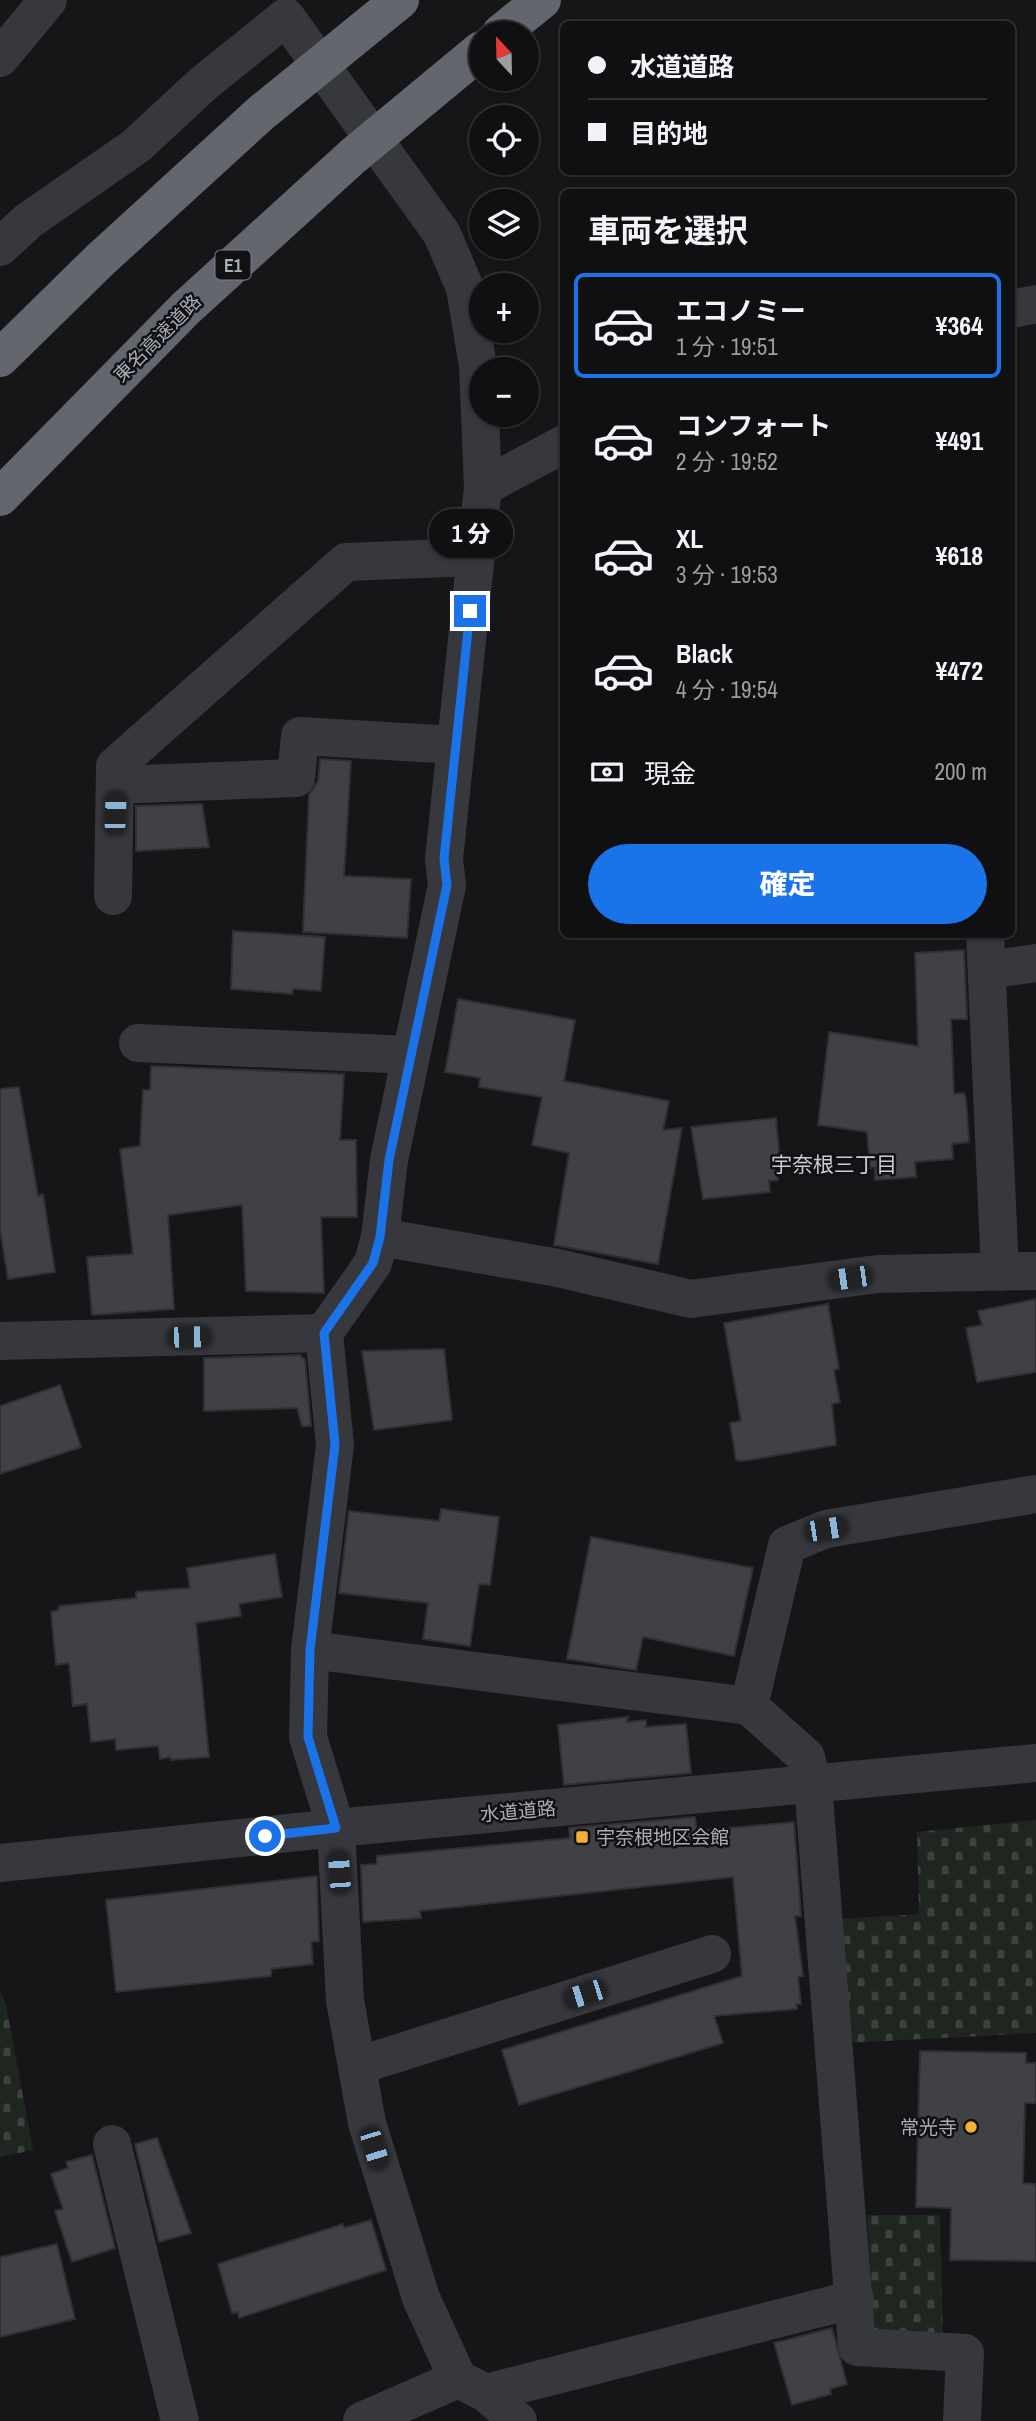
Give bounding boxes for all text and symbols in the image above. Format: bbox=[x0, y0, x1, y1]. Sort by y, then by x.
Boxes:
north arrow bbox=[469, 21, 539, 91]
map controls bbox=[469, 21, 539, 427]
text: 水道道路 bbox=[630, 49, 734, 84]
button: locate bbox=[469, 105, 539, 175]
text: 目的地 bbox=[630, 116, 708, 151]
button: layers bbox=[469, 189, 539, 259]
text: 車両を選択 bbox=[588, 209, 748, 252]
road number: E1 bbox=[216, 250, 250, 279]
button: + bbox=[469, 273, 539, 343]
street label: 東名高速道路 bbox=[107, 288, 207, 388]
text: エコノミー bbox=[676, 293, 806, 328]
icon: car bbox=[592, 294, 655, 357]
text: ¥364 bbox=[936, 308, 983, 343]
text: 1 分 · 19:51 bbox=[676, 331, 778, 362]
button: − bbox=[469, 357, 539, 427]
text: コンフォート bbox=[676, 408, 831, 443]
icon: car bbox=[592, 409, 655, 472]
text: ¥491 bbox=[936, 423, 983, 458]
text: 2 分 · 19:52 bbox=[676, 446, 778, 477]
callout: 1 分 bbox=[428, 510, 512, 558]
text: 1 分 bbox=[452, 518, 490, 549]
text: XL bbox=[676, 521, 703, 556]
icon: car bbox=[592, 524, 655, 587]
text: ¥618 bbox=[936, 538, 983, 573]
text: 3 分 · 19:53 bbox=[676, 559, 778, 590]
route end bbox=[454, 595, 486, 627]
text: Black bbox=[676, 636, 733, 671]
icon: car bbox=[592, 639, 655, 702]
text: ¥472 bbox=[936, 653, 983, 688]
text: 4 分 · 19:54 bbox=[676, 674, 778, 705]
icon: cash bbox=[588, 753, 626, 791]
text: 現金 bbox=[644, 756, 696, 791]
text: 200 m bbox=[935, 756, 987, 787]
car bbox=[104, 792, 127, 834]
button: 確定 bbox=[588, 844, 987, 924]
district label: 宇奈根三丁目 bbox=[771, 1150, 897, 1179]
car bbox=[828, 1265, 873, 1291]
car bbox=[168, 1326, 211, 1348]
car bbox=[804, 1515, 849, 1543]
street label: 水道道路 bbox=[479, 1795, 557, 1827]
route start bbox=[249, 1820, 281, 1852]
place label: 宇奈根地区会館 bbox=[596, 1824, 729, 1850]
marker: 宇奈根地区会館 bbox=[574, 1829, 590, 1845]
car bbox=[328, 1850, 351, 1894]
car bbox=[562, 1978, 609, 2010]
place label: 常光寺 bbox=[900, 2114, 957, 2140]
marker: 常光寺 bbox=[963, 2119, 979, 2135]
car bbox=[358, 2125, 391, 2171]

